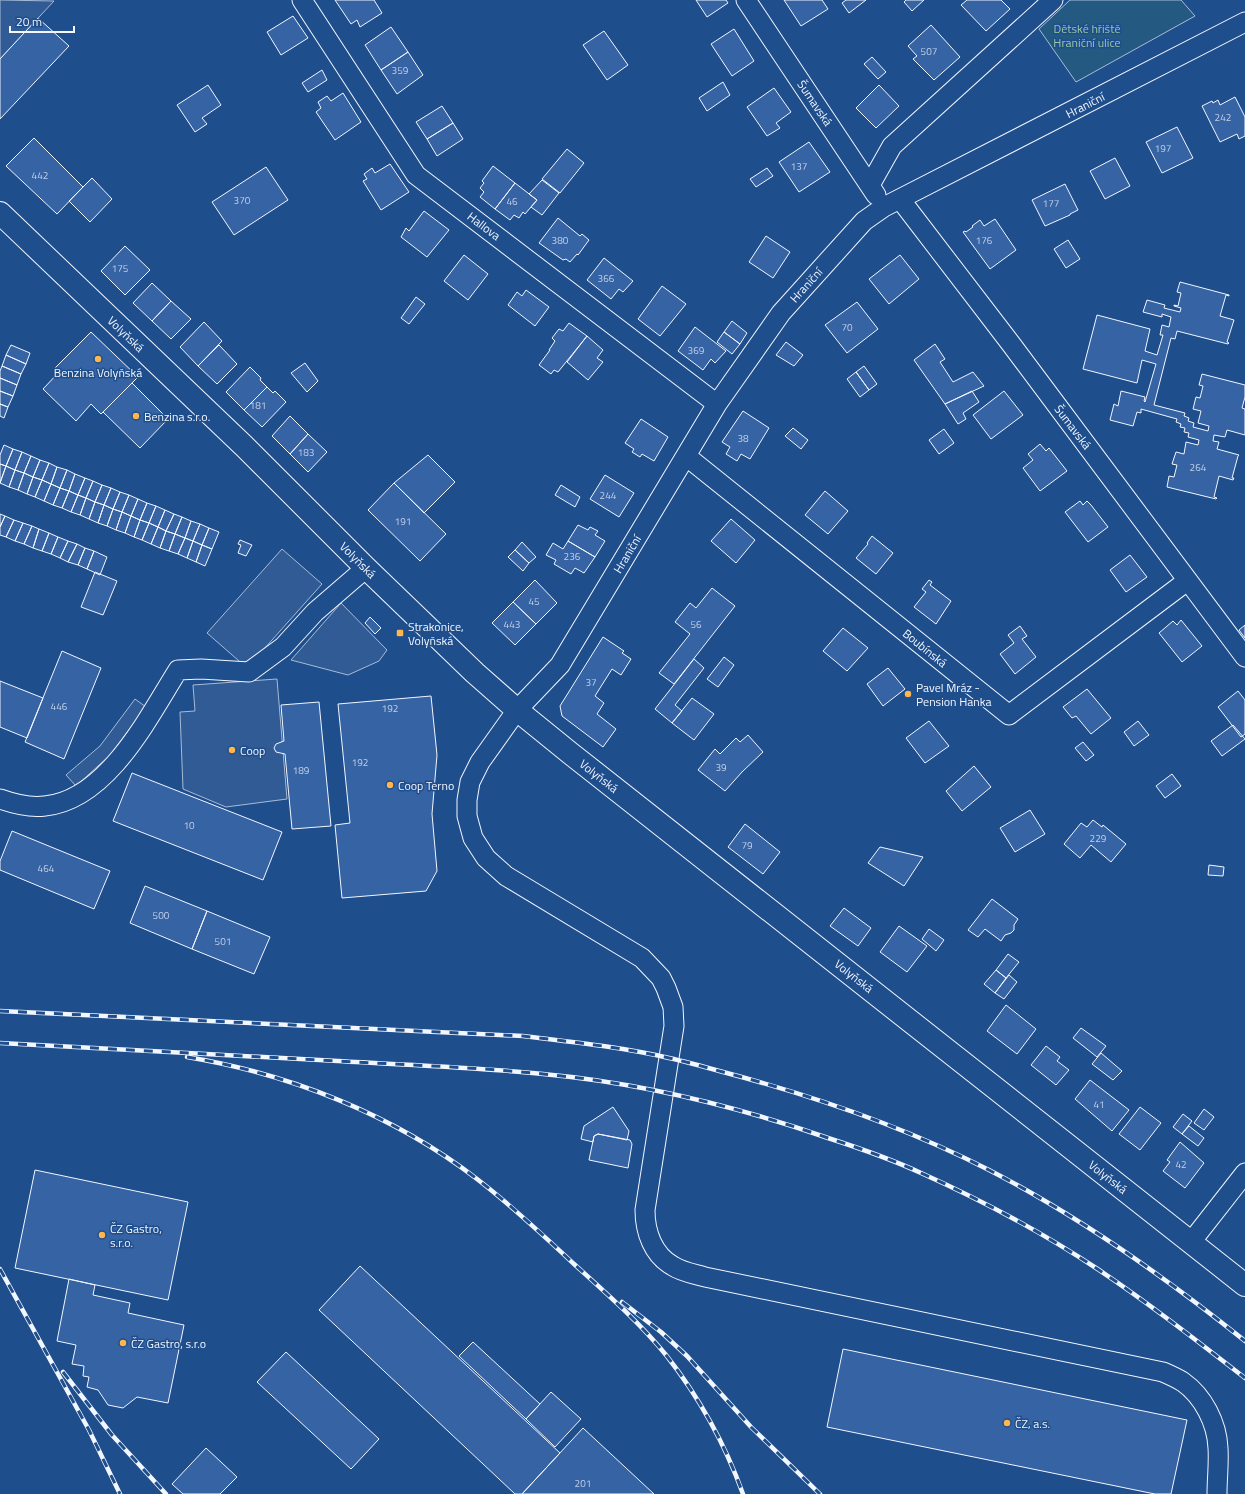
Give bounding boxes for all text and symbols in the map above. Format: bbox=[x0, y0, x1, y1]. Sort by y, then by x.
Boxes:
scale bar bbox=[10, 8, 74, 34]
text: 20 m bbox=[16, 12, 42, 31]
park label: Dětské hřiště Hraniční ulice bbox=[1053, 19, 1121, 52]
house number: 507 bbox=[921, 44, 937, 59]
house number: 359 bbox=[392, 63, 409, 78]
street label: Šumavská bbox=[793, 76, 837, 130]
street label: Hraniční bbox=[1062, 86, 1109, 123]
house number: 242 bbox=[1215, 110, 1231, 125]
house number: 197 bbox=[1155, 141, 1171, 156]
house number: 137 bbox=[791, 159, 807, 174]
house number: 442 bbox=[32, 168, 48, 183]
house number: 370 bbox=[234, 193, 251, 208]
house number: 46 bbox=[506, 194, 518, 209]
house number: 177 bbox=[1043, 196, 1059, 211]
street label: Hallova bbox=[463, 207, 505, 245]
house number: 380 bbox=[552, 233, 569, 248]
house number: 176 bbox=[976, 233, 993, 248]
house number: 175 bbox=[112, 261, 129, 276]
street label: Hraniční bbox=[785, 262, 828, 307]
house number: 366 bbox=[598, 271, 615, 286]
street label: Volyňská bbox=[103, 311, 149, 357]
house number: 70 bbox=[841, 320, 853, 335]
house number: 369 bbox=[688, 343, 705, 358]
marker: Benzina Volyňská bbox=[93, 354, 103, 364]
place label: Benzina Volyňská bbox=[54, 363, 142, 382]
house number: 181 bbox=[250, 398, 266, 413]
street label: Šumavská bbox=[1050, 401, 1096, 453]
place label: Benzina s.r.o. bbox=[144, 407, 210, 426]
marker: Benzina s.r.o. bbox=[131, 411, 141, 421]
house number: 38 bbox=[737, 431, 749, 446]
house number: 183 bbox=[298, 445, 314, 460]
house number: 264 bbox=[1190, 460, 1207, 475]
house number: 244 bbox=[600, 488, 617, 503]
house number: 191 bbox=[395, 514, 411, 529]
street label: Hraniční bbox=[608, 530, 647, 577]
street label: Volyňská bbox=[335, 537, 381, 583]
house number: 236 bbox=[564, 549, 581, 564]
house number: 45 bbox=[528, 594, 540, 609]
place label: Strakonice, Volyňská bbox=[408, 617, 464, 650]
house number: 443 bbox=[504, 617, 520, 632]
house number: 56 bbox=[690, 617, 702, 632]
street label: Boubínská bbox=[899, 624, 951, 672]
marker: Strakonice, Volyňská bbox=[395, 628, 405, 638]
house number: 37 bbox=[585, 675, 597, 690]
place label: Pavel Mráz - Pension Hanka bbox=[916, 678, 991, 711]
marker: Pavel Mráz - Pension Hanka bbox=[903, 689, 913, 699]
house number: 446 bbox=[51, 699, 68, 714]
house number: 192 bbox=[382, 701, 398, 716]
place label: Coop bbox=[240, 741, 265, 760]
marker: Coop bbox=[227, 745, 237, 755]
house number: 192 bbox=[352, 755, 368, 770]
street label: Volyňská bbox=[575, 755, 623, 797]
house number: 39 bbox=[715, 760, 727, 775]
house number: 189 bbox=[293, 763, 310, 778]
place label: Coop Terno bbox=[398, 776, 454, 795]
marker: Coop Terno bbox=[385, 780, 395, 790]
house number: 10 bbox=[183, 818, 195, 833]
house number: 229 bbox=[1090, 831, 1107, 846]
house number: 79 bbox=[741, 838, 753, 853]
house number: 464 bbox=[38, 861, 55, 876]
house number: 500 bbox=[153, 908, 170, 923]
house number: 501 bbox=[215, 934, 231, 949]
street label: Volyňská bbox=[830, 955, 878, 997]
house number: 41 bbox=[1093, 1097, 1105, 1112]
street label: Volyňská bbox=[1084, 1156, 1132, 1198]
house number: 42 bbox=[1175, 1157, 1187, 1172]
place label: ČZ Gastro, s.r.o. bbox=[110, 1219, 162, 1252]
marker: ČZ Gastro, s.r.o. bbox=[97, 1230, 107, 1240]
place label: ČZ Gastro, s.r.o bbox=[131, 1334, 206, 1353]
marker: ČZ Gastro, s.r.o bbox=[118, 1338, 128, 1348]
place label: ČZ, a.s. bbox=[1015, 1414, 1050, 1433]
marker: ČZ, a.s. bbox=[1002, 1418, 1012, 1428]
house number: 201 bbox=[575, 1476, 591, 1491]

